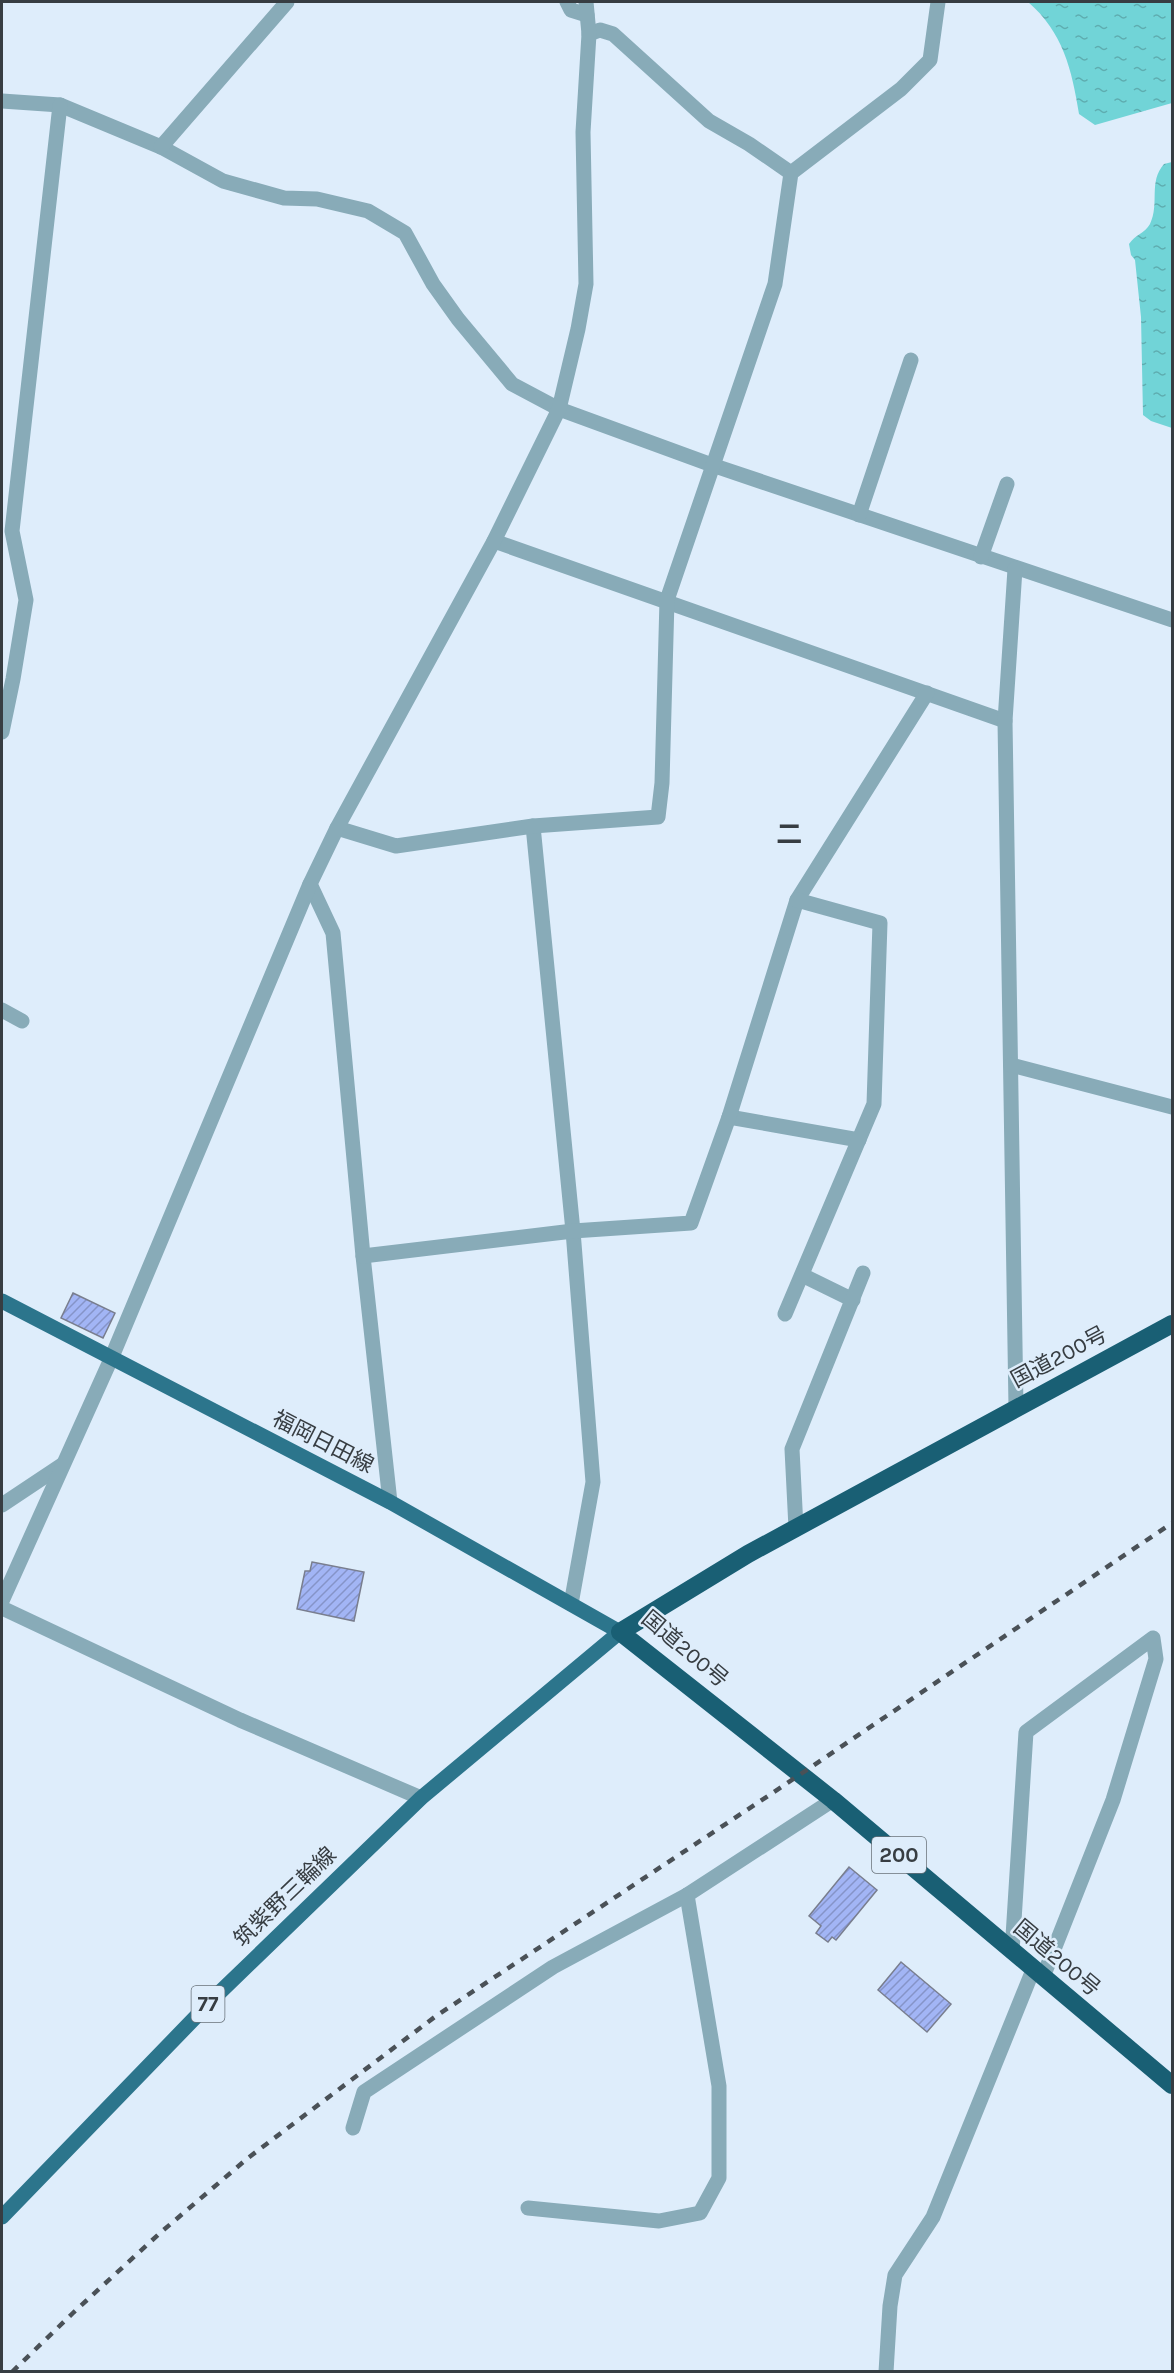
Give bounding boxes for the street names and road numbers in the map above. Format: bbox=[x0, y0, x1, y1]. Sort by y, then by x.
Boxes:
street label: 国道200号 bbox=[1007, 1321, 1111, 1393]
street label: 福岡日田線 bbox=[268, 1405, 378, 1479]
street label: 国道200号 bbox=[636, 1605, 734, 1693]
road number: 200 bbox=[872, 1837, 926, 1873]
street label: 筑紫野三輪線 bbox=[228, 1842, 342, 1952]
street label: 国道200号 bbox=[1008, 1914, 1106, 2002]
road number: 77 bbox=[192, 1986, 224, 2022]

